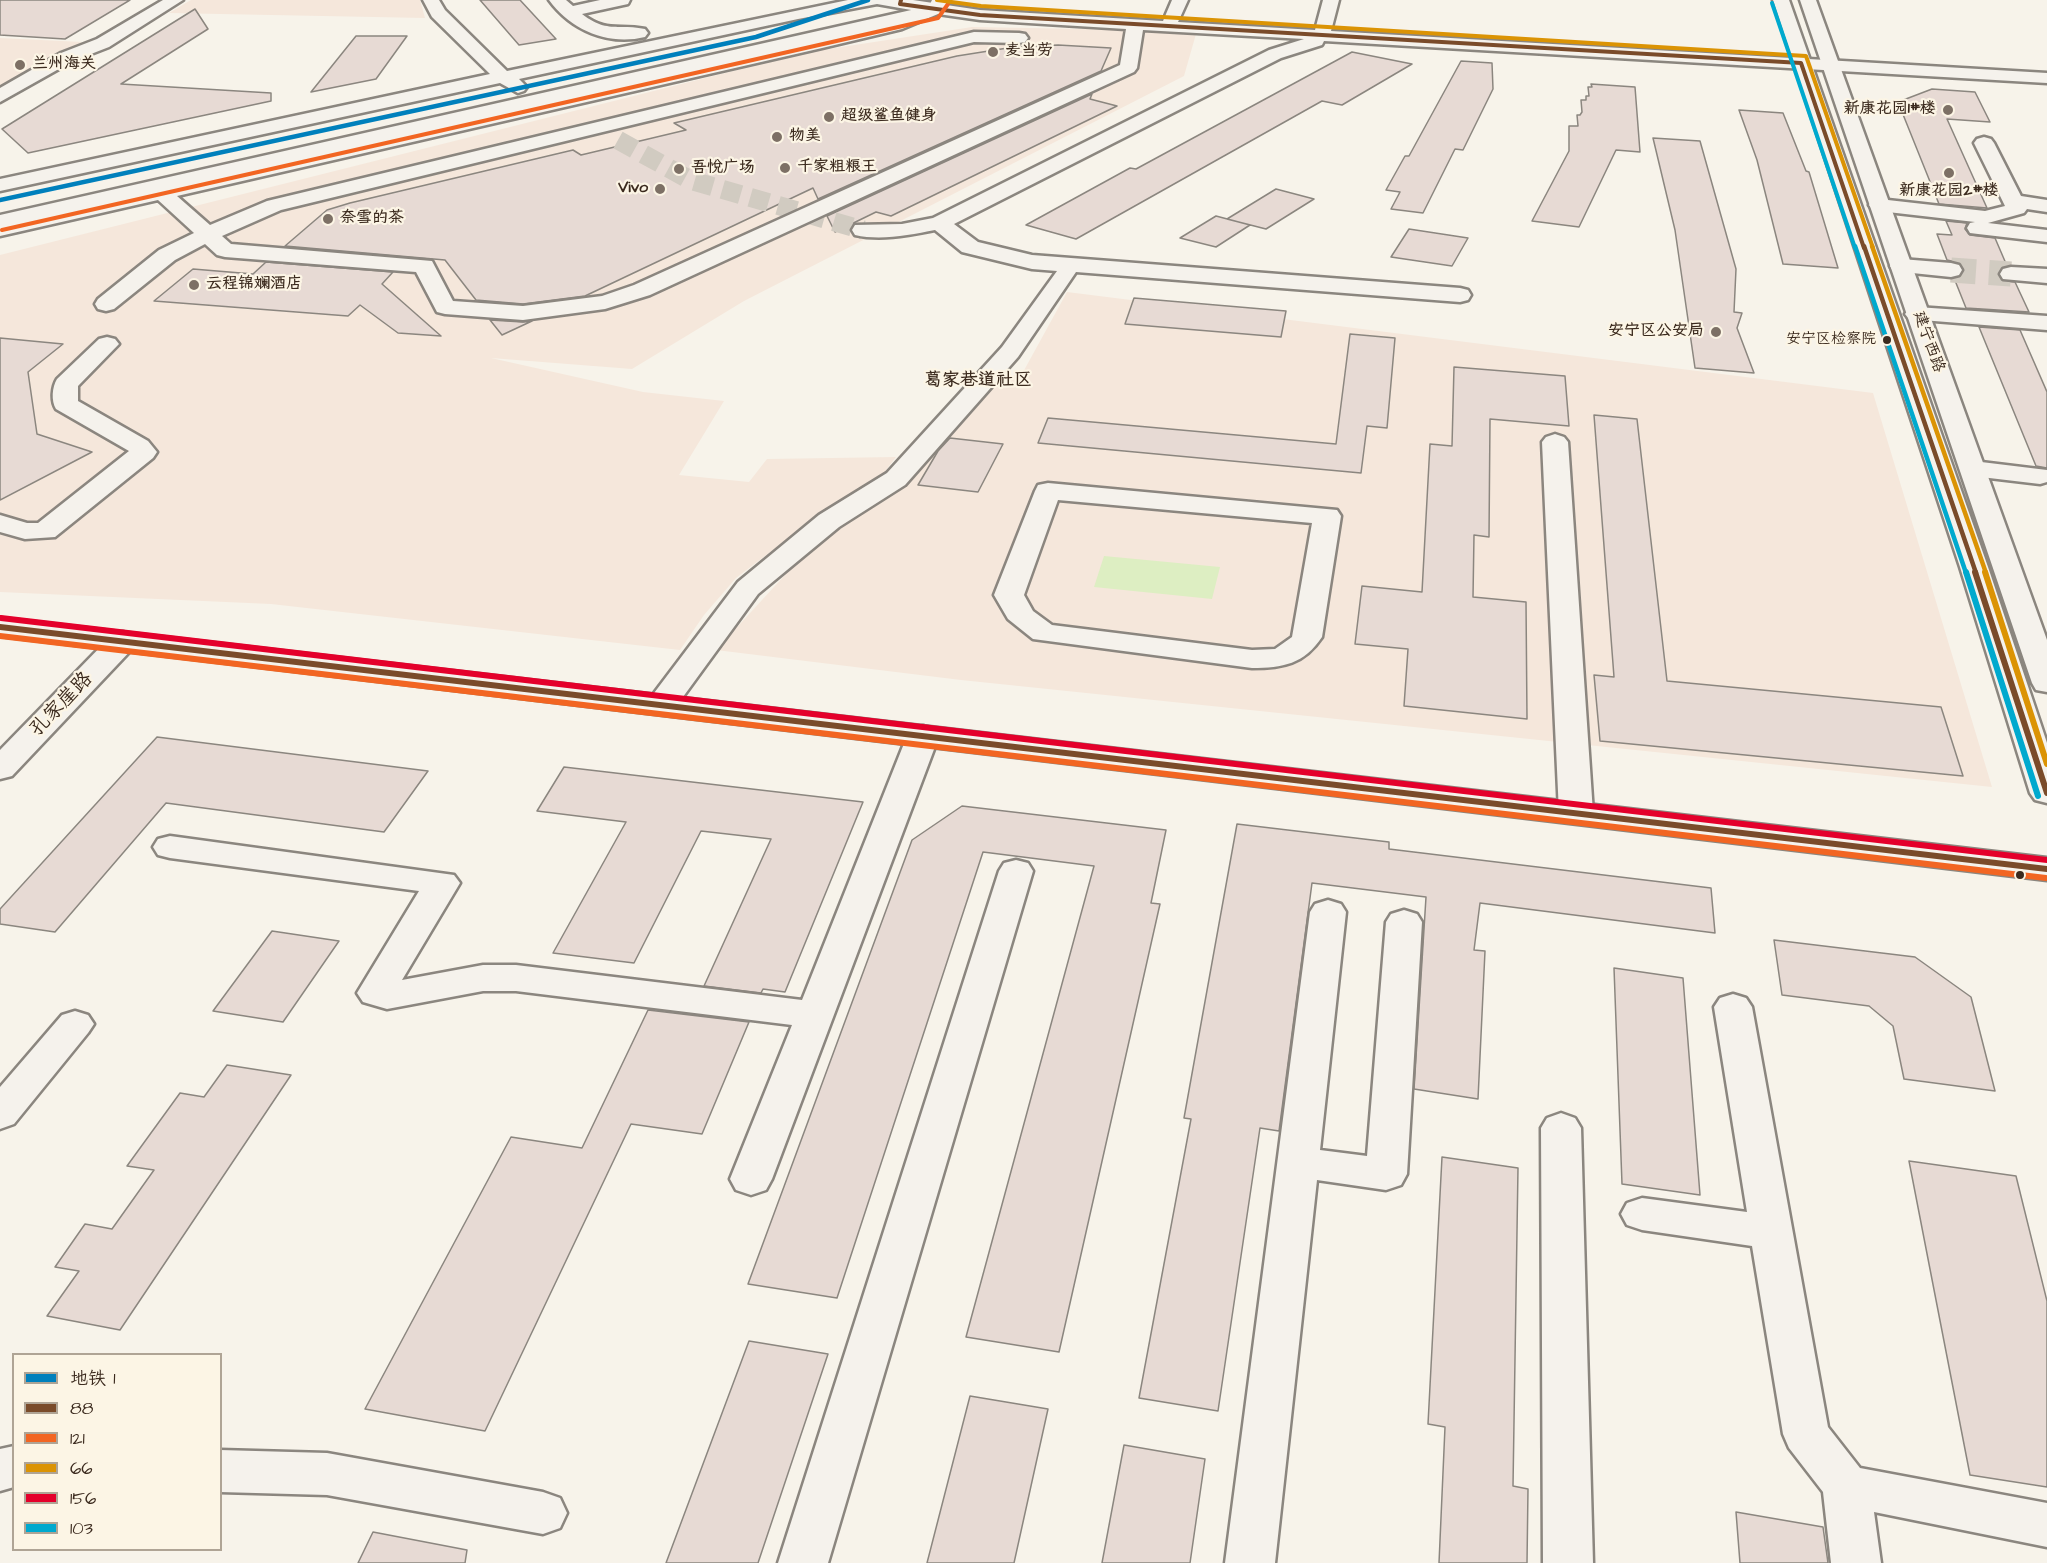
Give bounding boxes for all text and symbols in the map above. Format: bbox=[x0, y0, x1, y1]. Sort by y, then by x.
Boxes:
place label: 麦当劳 bbox=[1005, 42, 1053, 62]
marker: 麦当劳 bbox=[986, 45, 1000, 59]
place label: 兰州海关 bbox=[32, 55, 96, 75]
marker: 兰州海关 bbox=[13, 58, 27, 72]
place label: 新康花园1#楼 bbox=[1844, 100, 1936, 120]
marker: 新康花园1#楼 bbox=[1941, 103, 1955, 117]
place label: 超级鲨鱼健身 bbox=[841, 107, 937, 127]
marker: 超级鲨鱼健身 bbox=[822, 110, 836, 124]
place label: 物美 bbox=[789, 127, 821, 147]
marker: 物美 bbox=[770, 130, 784, 144]
place label: 千家粗粮王 bbox=[797, 158, 877, 178]
place label: 吾悦广场 bbox=[691, 159, 755, 179]
marker: 千家粗粮王 bbox=[778, 161, 792, 175]
marker: 吾悦广场 bbox=[672, 162, 686, 176]
marker: 新康花园2#楼 bbox=[1942, 166, 1956, 180]
place label: Vivo bbox=[618, 179, 648, 199]
marker: Vivo bbox=[653, 182, 667, 196]
place label: 新康花园2#楼 bbox=[1899, 182, 1999, 202]
place label: 奈雪的茶 bbox=[340, 209, 404, 229]
marker: 奈雪的茶 bbox=[321, 212, 335, 226]
place label: 云程锦斓酒店 bbox=[206, 275, 302, 295]
marker: 云程锦斓酒店 bbox=[187, 278, 201, 292]
street label: 建宁西路 bbox=[1908, 309, 1948, 375]
place label: 安宁区公安局 bbox=[1608, 322, 1704, 342]
marker: 安宁区公安局 bbox=[1709, 325, 1723, 339]
place label: 安宁区检察院 bbox=[1786, 331, 1876, 349]
marker: 安宁区检察院 bbox=[1881, 334, 1893, 346]
district label: 葛家巷道社区 bbox=[924, 370, 1032, 392]
street label: 孔家崖路 bbox=[26, 668, 98, 742]
unlabelled marker bbox=[2014, 869, 2026, 881]
legend bbox=[12, 1353, 222, 1551]
text: 地铁 1 bbox=[70, 1366, 116, 1391]
text: 88 bbox=[70, 1396, 93, 1421]
text: 121 bbox=[70, 1426, 85, 1451]
text: 66 bbox=[70, 1456, 93, 1481]
text: 156 bbox=[70, 1486, 96, 1511]
text: 103 bbox=[70, 1516, 93, 1541]

